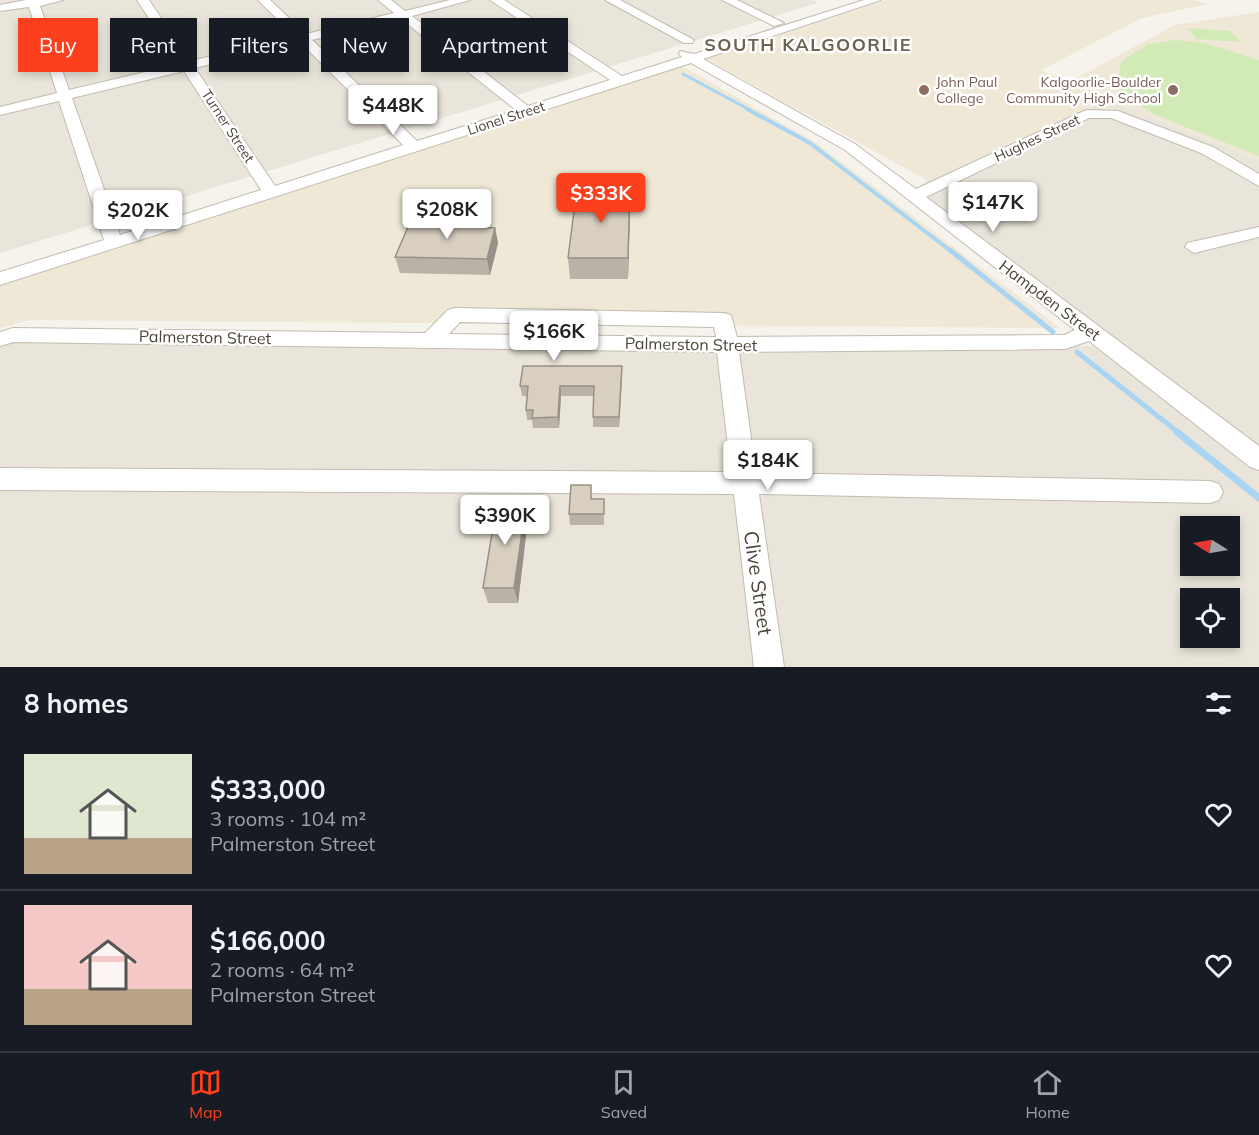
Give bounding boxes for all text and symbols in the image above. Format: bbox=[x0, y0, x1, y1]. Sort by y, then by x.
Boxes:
chip: Buy bbox=[18, 18, 98, 72]
chip: Rent bbox=[110, 18, 197, 72]
chip: Filters bbox=[209, 18, 309, 72]
chip: New bbox=[321, 18, 409, 72]
chip: Apartment bbox=[421, 18, 568, 72]
district label: SOUTH KALGOORLIE bbox=[704, 33, 912, 56]
place label: John Paul College bbox=[936, 73, 997, 107]
place label: Kalgoorlie-Boulder Community High School bbox=[1006, 73, 1162, 107]
marker: John Paul College bbox=[917, 83, 931, 97]
marker: Kalgoorlie-Boulder Community High School bbox=[1166, 83, 1180, 97]
pin: $448K bbox=[351, 85, 435, 136]
street label: Turner Street bbox=[198, 86, 258, 166]
text: $448K bbox=[362, 92, 424, 117]
street label: Lionel Street bbox=[465, 97, 547, 139]
street label: Hughes Street bbox=[991, 110, 1083, 166]
pin: $333K bbox=[559, 173, 643, 224]
text: $333K bbox=[570, 180, 632, 205]
pin: $147K bbox=[951, 182, 1035, 233]
pin: $208K bbox=[405, 189, 489, 240]
text: $147K bbox=[962, 189, 1024, 214]
pin: $202K bbox=[96, 190, 180, 241]
text: $208K bbox=[416, 196, 478, 221]
text: $202K bbox=[107, 197, 169, 222]
street label: Hampden Street bbox=[995, 255, 1105, 345]
pin: $166K bbox=[512, 311, 596, 362]
text: $166K bbox=[523, 318, 585, 343]
street label: Palmerston Street bbox=[139, 326, 272, 348]
street label: Palmerston Street bbox=[625, 333, 758, 355]
pin: $184K bbox=[726, 440, 810, 491]
text: $184K bbox=[737, 447, 799, 472]
pin: $390K bbox=[463, 495, 547, 546]
text: $390K bbox=[474, 502, 536, 527]
north arrow bbox=[1180, 516, 1240, 576]
map controls bbox=[1180, 516, 1240, 648]
street label: Clive Street bbox=[739, 529, 778, 637]
button: locate bbox=[1180, 588, 1240, 648]
text: 8 homes bbox=[24, 687, 128, 720]
icon: filters bbox=[1202, 687, 1235, 720]
text: $333,000 bbox=[210, 773, 326, 806]
icon: home bbox=[72, 778, 144, 850]
icon: heart bbox=[1202, 798, 1235, 831]
text: 3 rooms · 104 m² bbox=[210, 806, 366, 831]
text: Palmerston Street bbox=[210, 831, 375, 856]
text: $166,000 bbox=[210, 924, 326, 957]
icon: home bbox=[72, 929, 144, 1001]
icon: heart bbox=[1202, 949, 1235, 982]
text: 2 rooms · 64 m² bbox=[210, 957, 354, 982]
text: Palmerston Street bbox=[210, 982, 375, 1007]
tab: Map bbox=[189, 1066, 222, 1122]
tab: Saved bbox=[601, 1066, 647, 1122]
tab: Home bbox=[1026, 1066, 1070, 1122]

